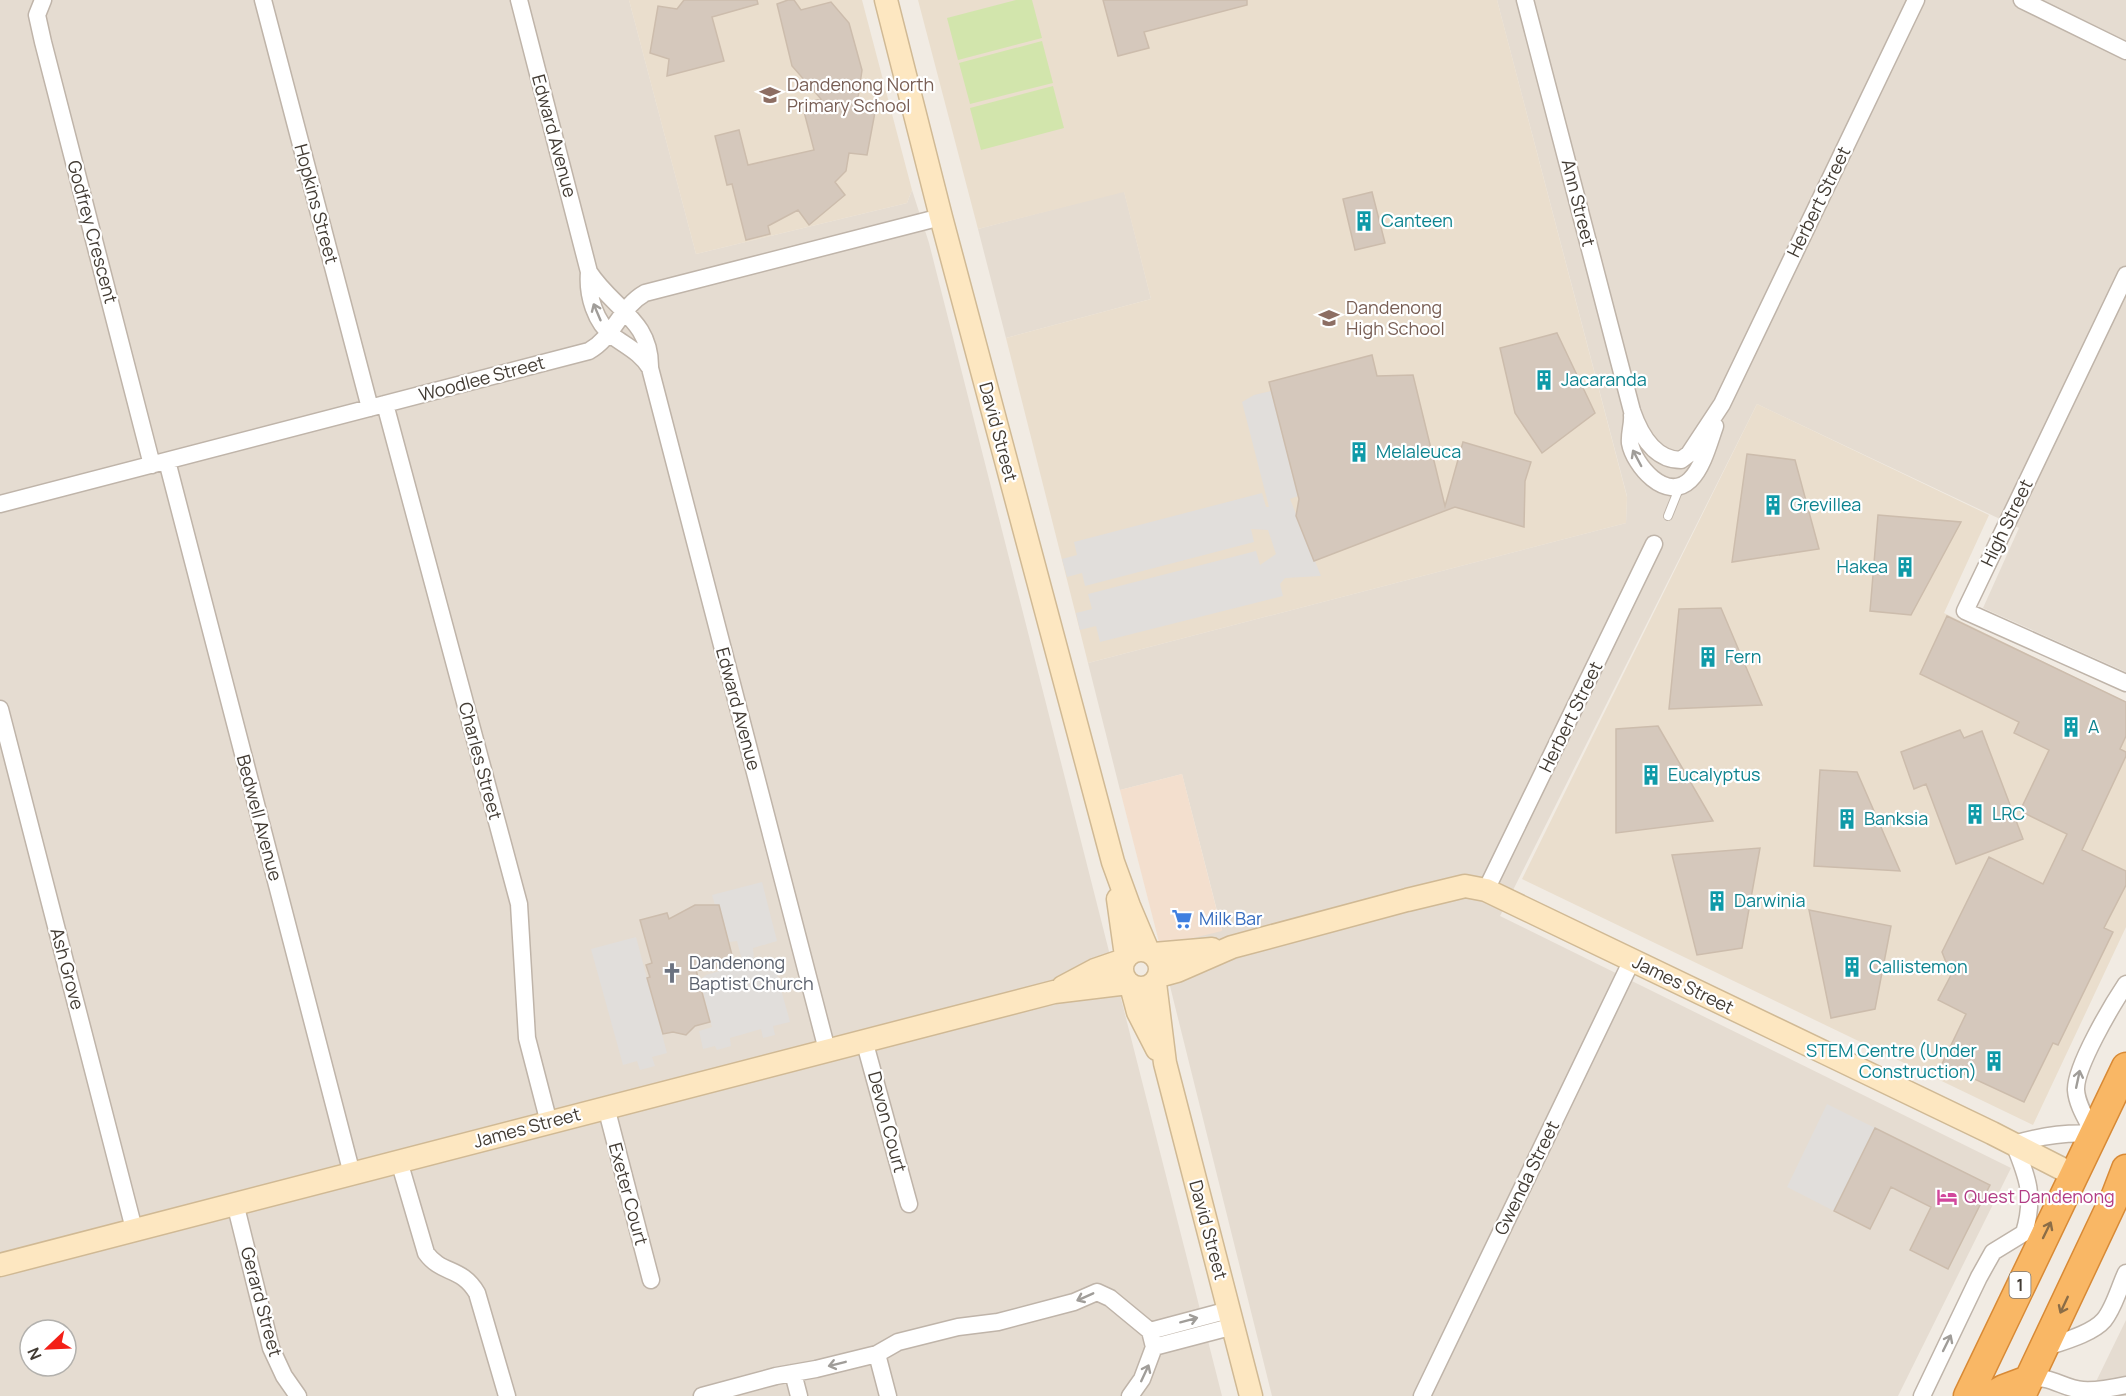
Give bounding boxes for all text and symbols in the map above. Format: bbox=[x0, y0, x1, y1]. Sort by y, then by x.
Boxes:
street label: Edward Avenue bbox=[527, 72, 583, 200]
place label: Dandenong North Primary School bbox=[787, 72, 934, 117]
school or university icon: Dandenong North Primary School bbox=[758, 83, 782, 107]
street label: Hopkins Street bbox=[289, 141, 345, 266]
street label: Herbert Street bbox=[1781, 142, 1855, 261]
street label: Ann Street bbox=[1557, 157, 1601, 249]
street label: Godfrey Crescent bbox=[62, 158, 124, 306]
place label: Canteen bbox=[1381, 208, 1453, 232]
building icon: Canteen bbox=[1352, 209, 1376, 233]
place label: Dandenong High School bbox=[1346, 295, 1445, 340]
one-way arrow bbox=[590, 303, 601, 321]
school or university icon: Dandenong High School bbox=[1317, 306, 1341, 330]
street label: Woodlee Street bbox=[416, 350, 547, 406]
place label: Jacaranda bbox=[1561, 367, 1647, 391]
building icon: Jacaranda bbox=[1532, 368, 1556, 392]
street label: David Street bbox=[974, 379, 1024, 484]
place label: Melaleuca bbox=[1376, 439, 1461, 463]
building icon: Melaleuca bbox=[1347, 440, 1371, 464]
one-way arrow bbox=[1631, 450, 1642, 468]
street label: High Street bbox=[1975, 475, 2038, 570]
place label: Grevillea bbox=[1790, 492, 1861, 516]
building icon: Grevillea bbox=[1761, 493, 1785, 517]
place label: Hakea bbox=[1837, 554, 1888, 578]
building icon: Hakea bbox=[1893, 555, 1917, 579]
place label: Fern bbox=[1725, 644, 1762, 668]
street label: Edward Avenue bbox=[711, 645, 767, 773]
building icon: Fern bbox=[1696, 645, 1720, 669]
street label: Herbert Street bbox=[1533, 657, 1607, 776]
street label: Charles Street bbox=[454, 699, 508, 822]
place label: A bbox=[2088, 714, 2100, 738]
building icon: A bbox=[2059, 715, 2083, 739]
street label: Bedwell Avenue bbox=[232, 752, 288, 884]
place label: Eucalyptus bbox=[1668, 762, 1761, 786]
building icon: Eucalyptus bbox=[1639, 763, 1663, 787]
place label: LRC bbox=[1992, 801, 2025, 825]
building icon: LRC bbox=[1963, 802, 1987, 826]
place label: Banksia bbox=[1864, 806, 1928, 830]
building icon: Banksia bbox=[1835, 807, 1859, 831]
place label: Darwinia bbox=[1734, 888, 1806, 912]
building icon: Darwinia bbox=[1705, 889, 1729, 913]
place label: Milk Bar bbox=[1199, 906, 1263, 930]
supermarket icon: Milk Bar bbox=[1170, 907, 1194, 931]
street label: Ash Grove bbox=[46, 925, 90, 1012]
street label: James Street bbox=[1629, 949, 1738, 1019]
place label: Dandenong Baptist Church bbox=[689, 950, 814, 995]
place label: Callistemon bbox=[1869, 954, 1968, 978]
building icon: Callistemon bbox=[1840, 955, 1864, 979]
church icon: Dandenong Baptist Church bbox=[660, 961, 684, 985]
place label: STEM Centre (Under Construction) bbox=[1806, 1038, 1978, 1083]
building icon: STEM Centre (Under Construction) bbox=[1982, 1049, 2006, 1073]
street label: Devon Court bbox=[863, 1068, 913, 1175]
one-way arrow bbox=[2073, 1070, 2085, 1089]
street label: James Street bbox=[471, 1101, 583, 1153]
street label: Gwenda Street bbox=[1488, 1116, 1564, 1239]
street label: Exeter Court bbox=[604, 1140, 654, 1248]
street label: David Street bbox=[1184, 1177, 1234, 1282]
place label: Quest Dandenong bbox=[1964, 1184, 2115, 1208]
hotel icon: Quest Dandenong bbox=[1935, 1185, 1959, 1209]
one-way arrow bbox=[2042, 1221, 2054, 1239]
street label: Gerard Street bbox=[236, 1244, 288, 1359]
road number: 1 bbox=[2010, 1272, 2030, 1298]
one-way arrow bbox=[1076, 1292, 1095, 1303]
one-way arrow bbox=[2058, 1296, 2070, 1314]
one-way arrow bbox=[1179, 1314, 1198, 1326]
north arrow bbox=[18, 1318, 78, 1378]
one-way arrow bbox=[1942, 1335, 1954, 1353]
text: N bbox=[22, 1344, 47, 1363]
one-way arrow bbox=[828, 1358, 847, 1370]
one-way arrow bbox=[1139, 1364, 1151, 1382]

